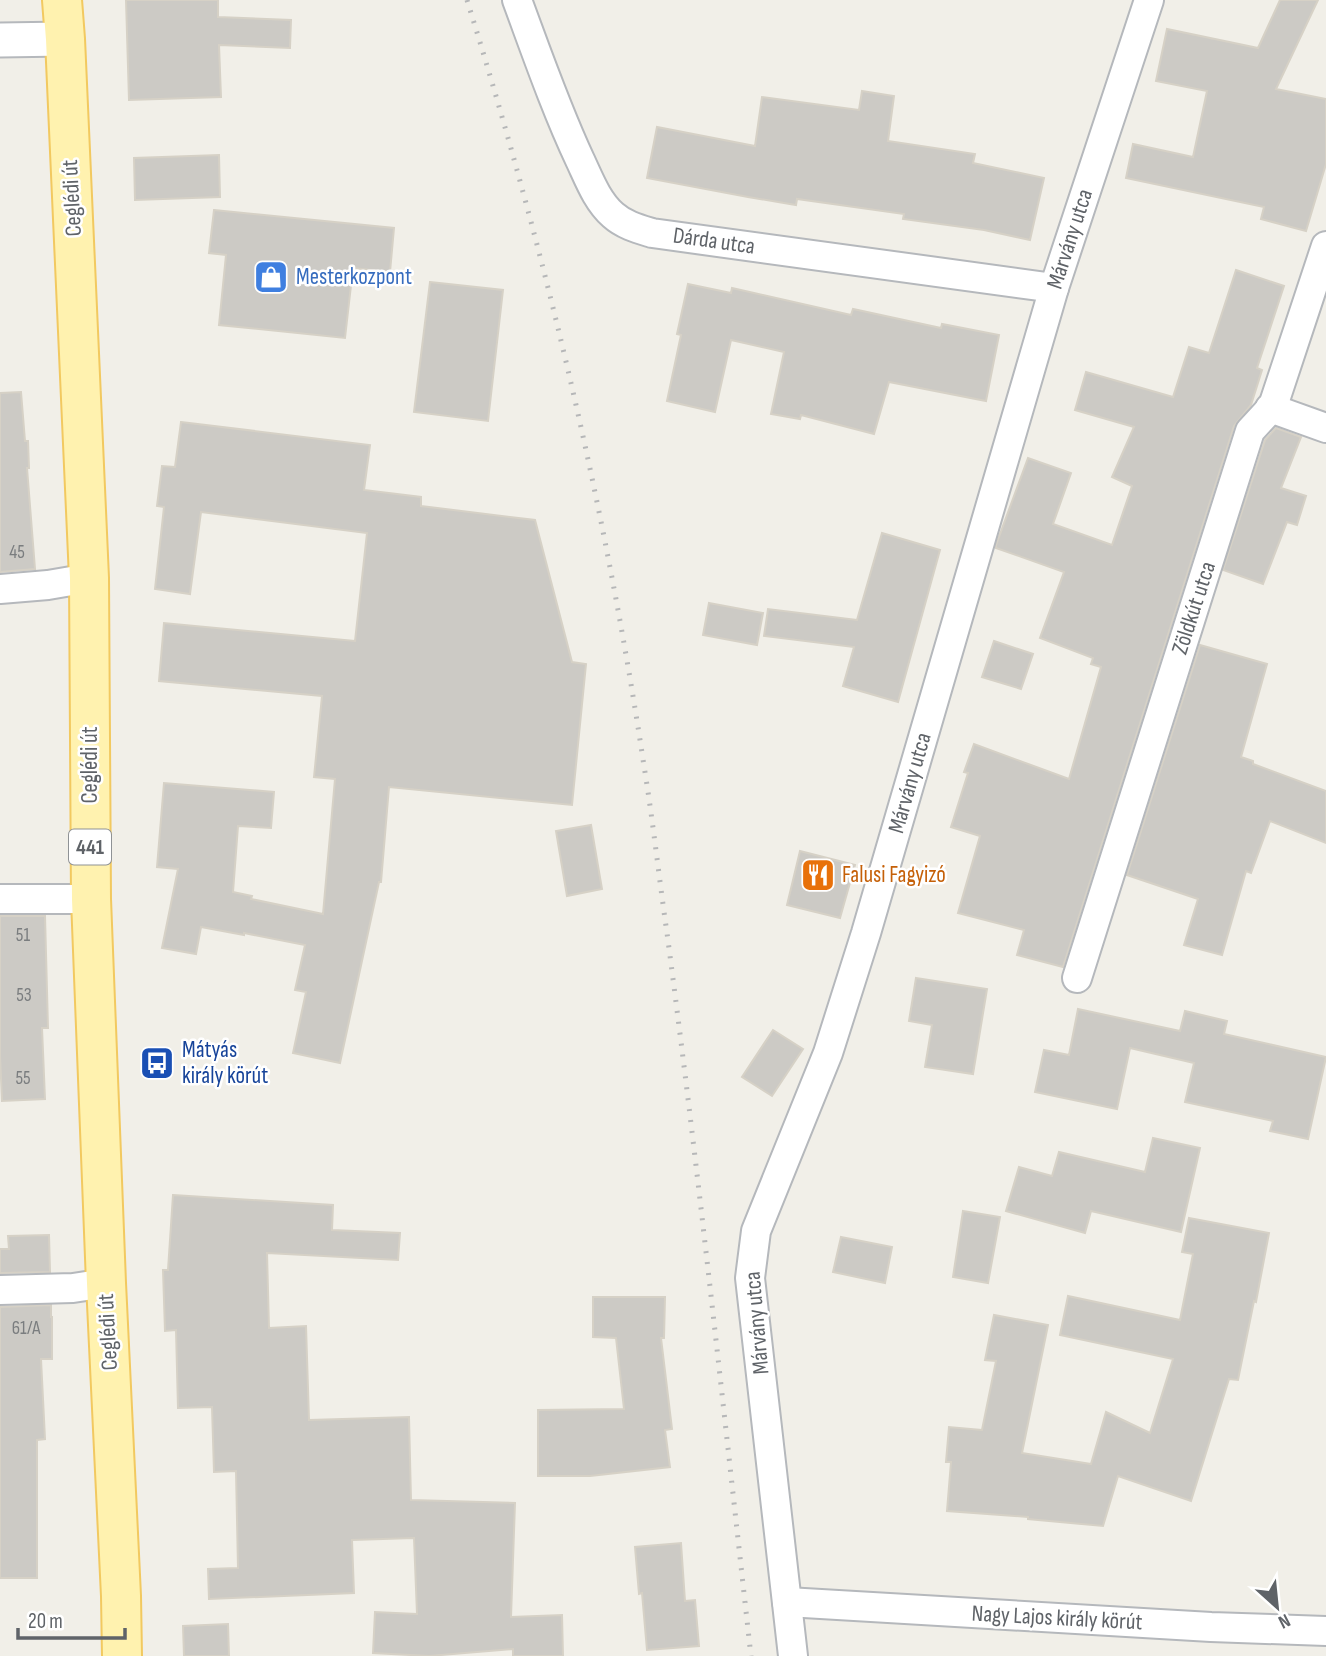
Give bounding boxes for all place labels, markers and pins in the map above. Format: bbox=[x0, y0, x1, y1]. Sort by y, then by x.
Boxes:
shop icon: Mesterkozpont bbox=[252, 258, 290, 296]
place label: Mesterkozpont bbox=[296, 263, 412, 291]
restaurant icon: Falusi Fagyizó bbox=[799, 856, 837, 894]
place label: Falusi Fagyizó bbox=[842, 861, 946, 889]
place label: Mátyás király körút bbox=[182, 1036, 268, 1090]
bus stop icon: Mátyás király körút bbox=[138, 1044, 176, 1082]

